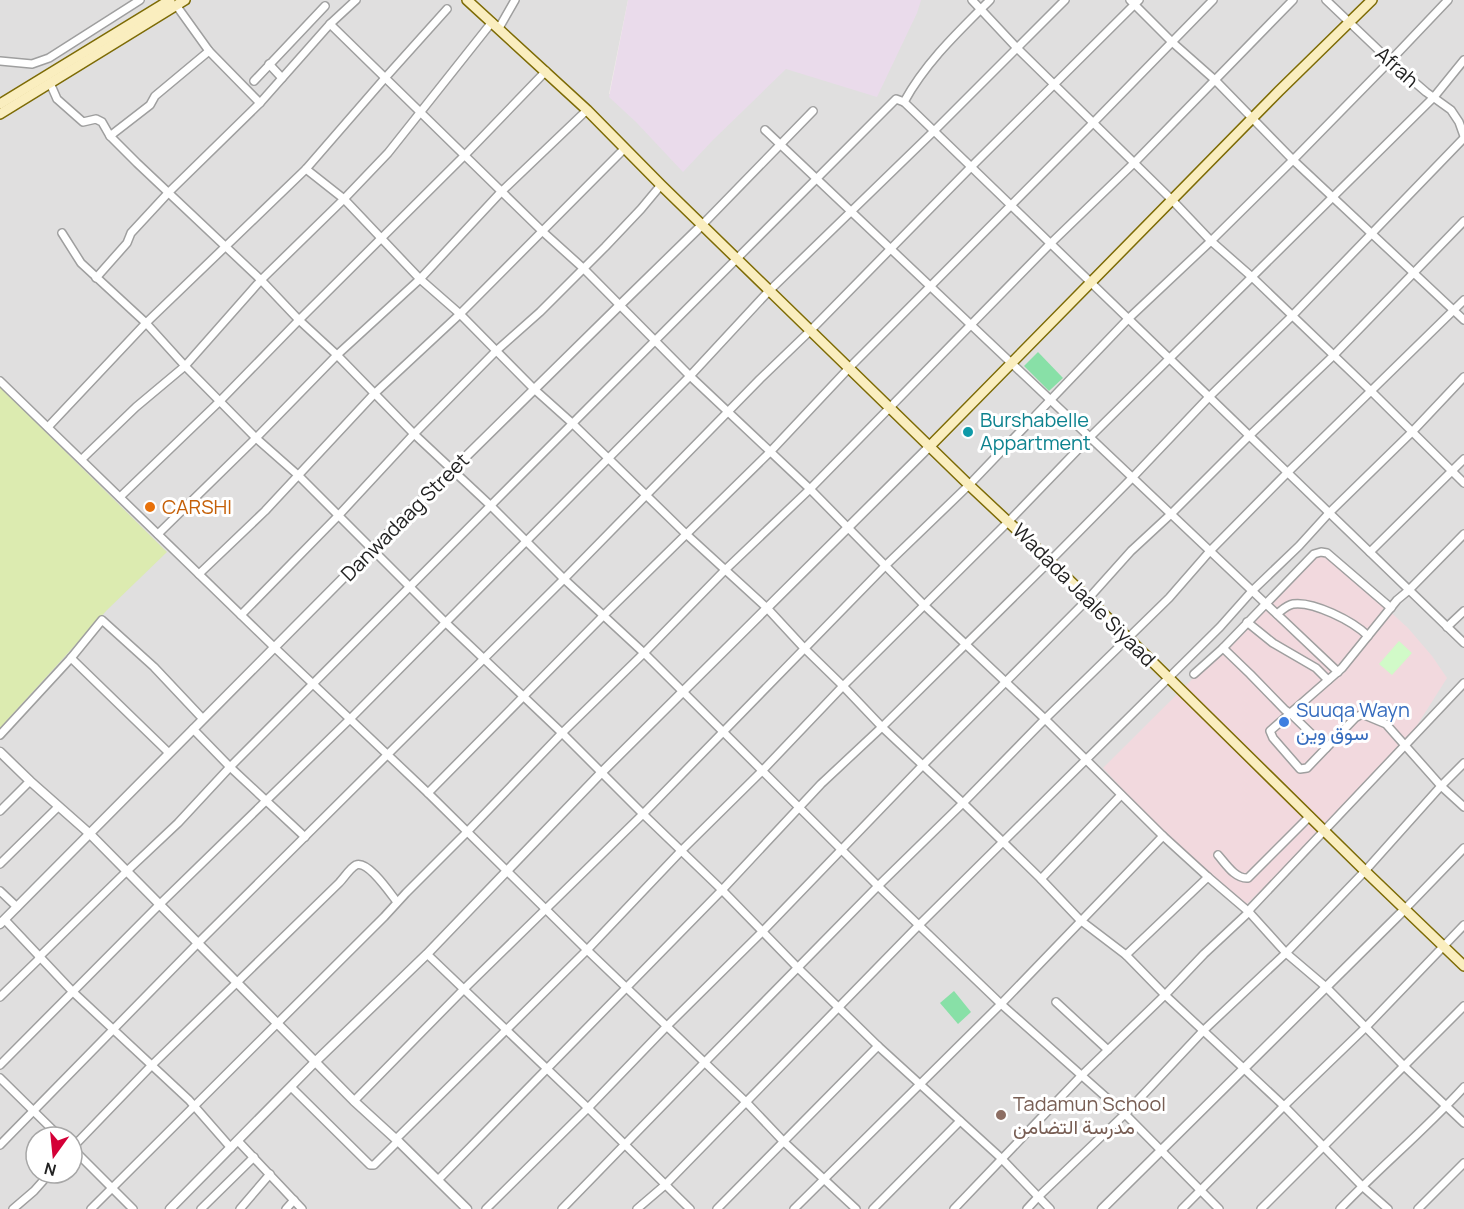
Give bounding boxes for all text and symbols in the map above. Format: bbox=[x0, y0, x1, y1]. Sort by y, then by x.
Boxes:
street label: Afrah bbox=[1370, 40, 1425, 93]
place label: Burshabelle Appartment bbox=[980, 406, 1091, 456]
marker: Burshabelle Appartment bbox=[961, 425, 975, 439]
street label: Danwadaag Street bbox=[335, 447, 475, 587]
place label: CARSHI bbox=[162, 493, 232, 520]
marker: CARSHI bbox=[143, 500, 157, 514]
street label: Wadada Jaale Siyaad bbox=[1007, 517, 1162, 672]
place label: Suuqa Wayn سوق وين bbox=[1296, 696, 1410, 746]
marker: Suuqa Wayn سوق وين bbox=[1277, 715, 1291, 729]
place label: Tadamun School مدرسة التضامن bbox=[1013, 1090, 1166, 1140]
marker: Tadamun School مدرسة التضامن bbox=[994, 1108, 1008, 1122]
north arrow bbox=[24, 1125, 84, 1185]
text: N bbox=[42, 1157, 59, 1182]

